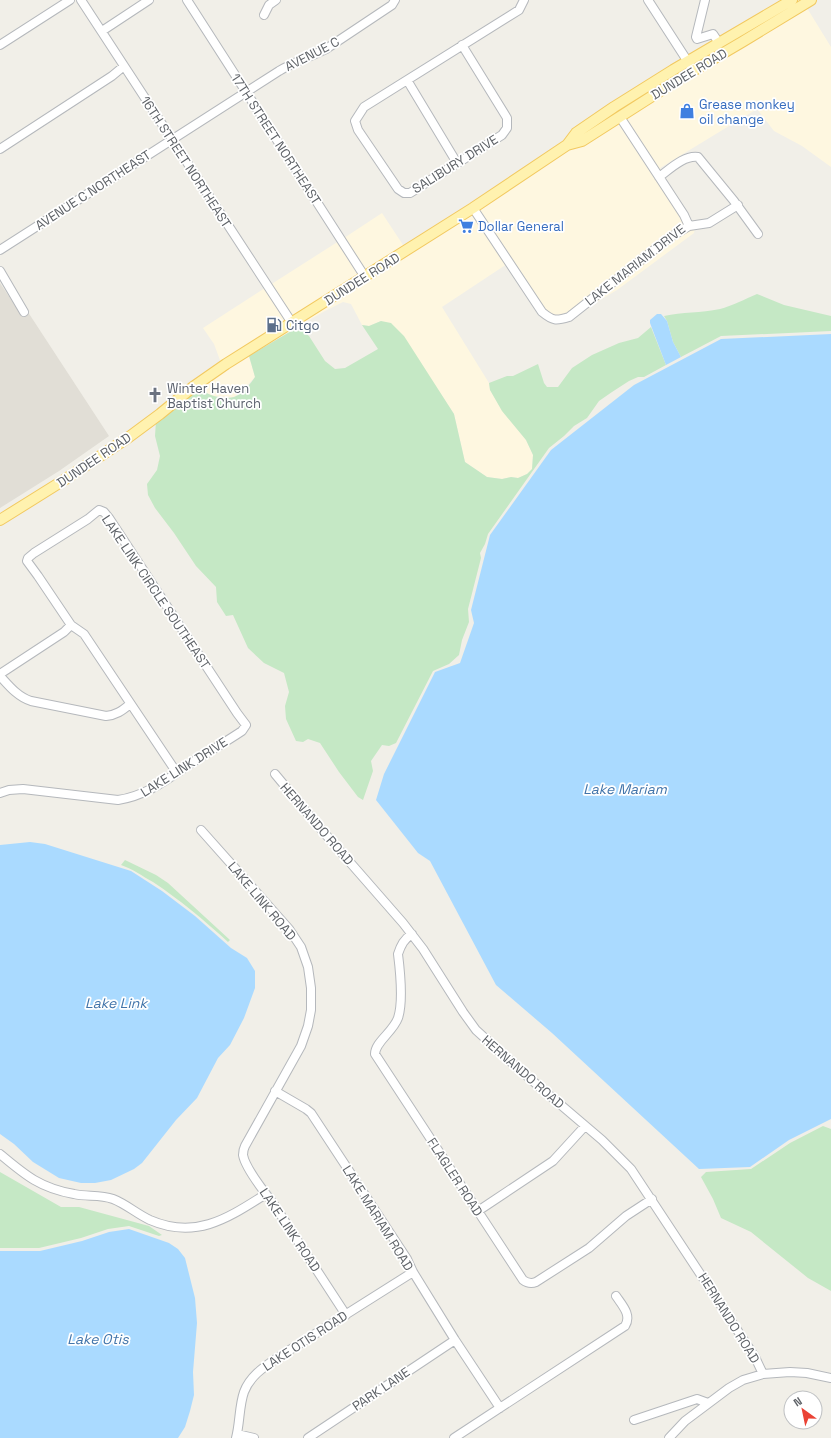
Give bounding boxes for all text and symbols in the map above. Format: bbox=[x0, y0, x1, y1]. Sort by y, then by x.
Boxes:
street label: AVENUE C bbox=[282, 33, 342, 75]
street label: DUNDEE ROAD bbox=[648, 45, 730, 103]
street label: 17TH STREET NORTHEAST bbox=[227, 70, 325, 208]
street label: 16TH STREET NORTHEAST bbox=[137, 93, 235, 231]
place label: Grease monkey oil change bbox=[699, 96, 795, 128]
shop icon: Grease monkey oil change bbox=[678, 102, 696, 120]
street label: SALIBURY DRIVE bbox=[409, 131, 501, 197]
street label: AVENUE C NORTHEAST bbox=[32, 146, 154, 234]
supermarket icon: Dollar General bbox=[457, 217, 475, 235]
place label: Dollar General bbox=[478, 218, 564, 235]
street label: LAKE MARIAM DRIVE bbox=[581, 220, 689, 310]
street label: DUNDEE ROAD bbox=[321, 249, 403, 309]
fuel station icon: Citgo bbox=[265, 316, 283, 334]
place label: Citgo bbox=[286, 317, 320, 334]
place label: Winter Haven Baptist Church bbox=[167, 380, 261, 412]
church icon: Winter Haven Baptist Church bbox=[146, 386, 164, 404]
street label: DUNDEE ROAD bbox=[54, 429, 134, 491]
street label: LAKE LINK CIRCLE SOUTHEAST bbox=[98, 512, 214, 673]
street label: LAKE LINK DRIVE bbox=[137, 733, 231, 801]
street label: HERNANDO ROAD bbox=[277, 779, 357, 869]
water label: Lake Mariam bbox=[583, 780, 668, 798]
street label: LAKE LINK ROAD bbox=[224, 858, 300, 944]
water label: Lake Link bbox=[85, 994, 148, 1012]
street label: HERNANDO ROAD bbox=[478, 1032, 568, 1112]
street label: FLAGLER ROAD bbox=[423, 1134, 487, 1220]
street label: LAKE MARIAM ROAD bbox=[339, 1162, 417, 1274]
street label: LAKE LINK ROAD bbox=[256, 1185, 324, 1275]
street label: HERNANDO ROAD bbox=[694, 1270, 764, 1366]
street label: LAKE OTIS ROAD bbox=[259, 1307, 351, 1375]
water label: Lake Otis bbox=[67, 1330, 129, 1348]
street label: PARK LANE bbox=[349, 1364, 413, 1414]
north arrow bbox=[783, 1390, 823, 1430]
text: N bbox=[791, 1394, 804, 1409]

